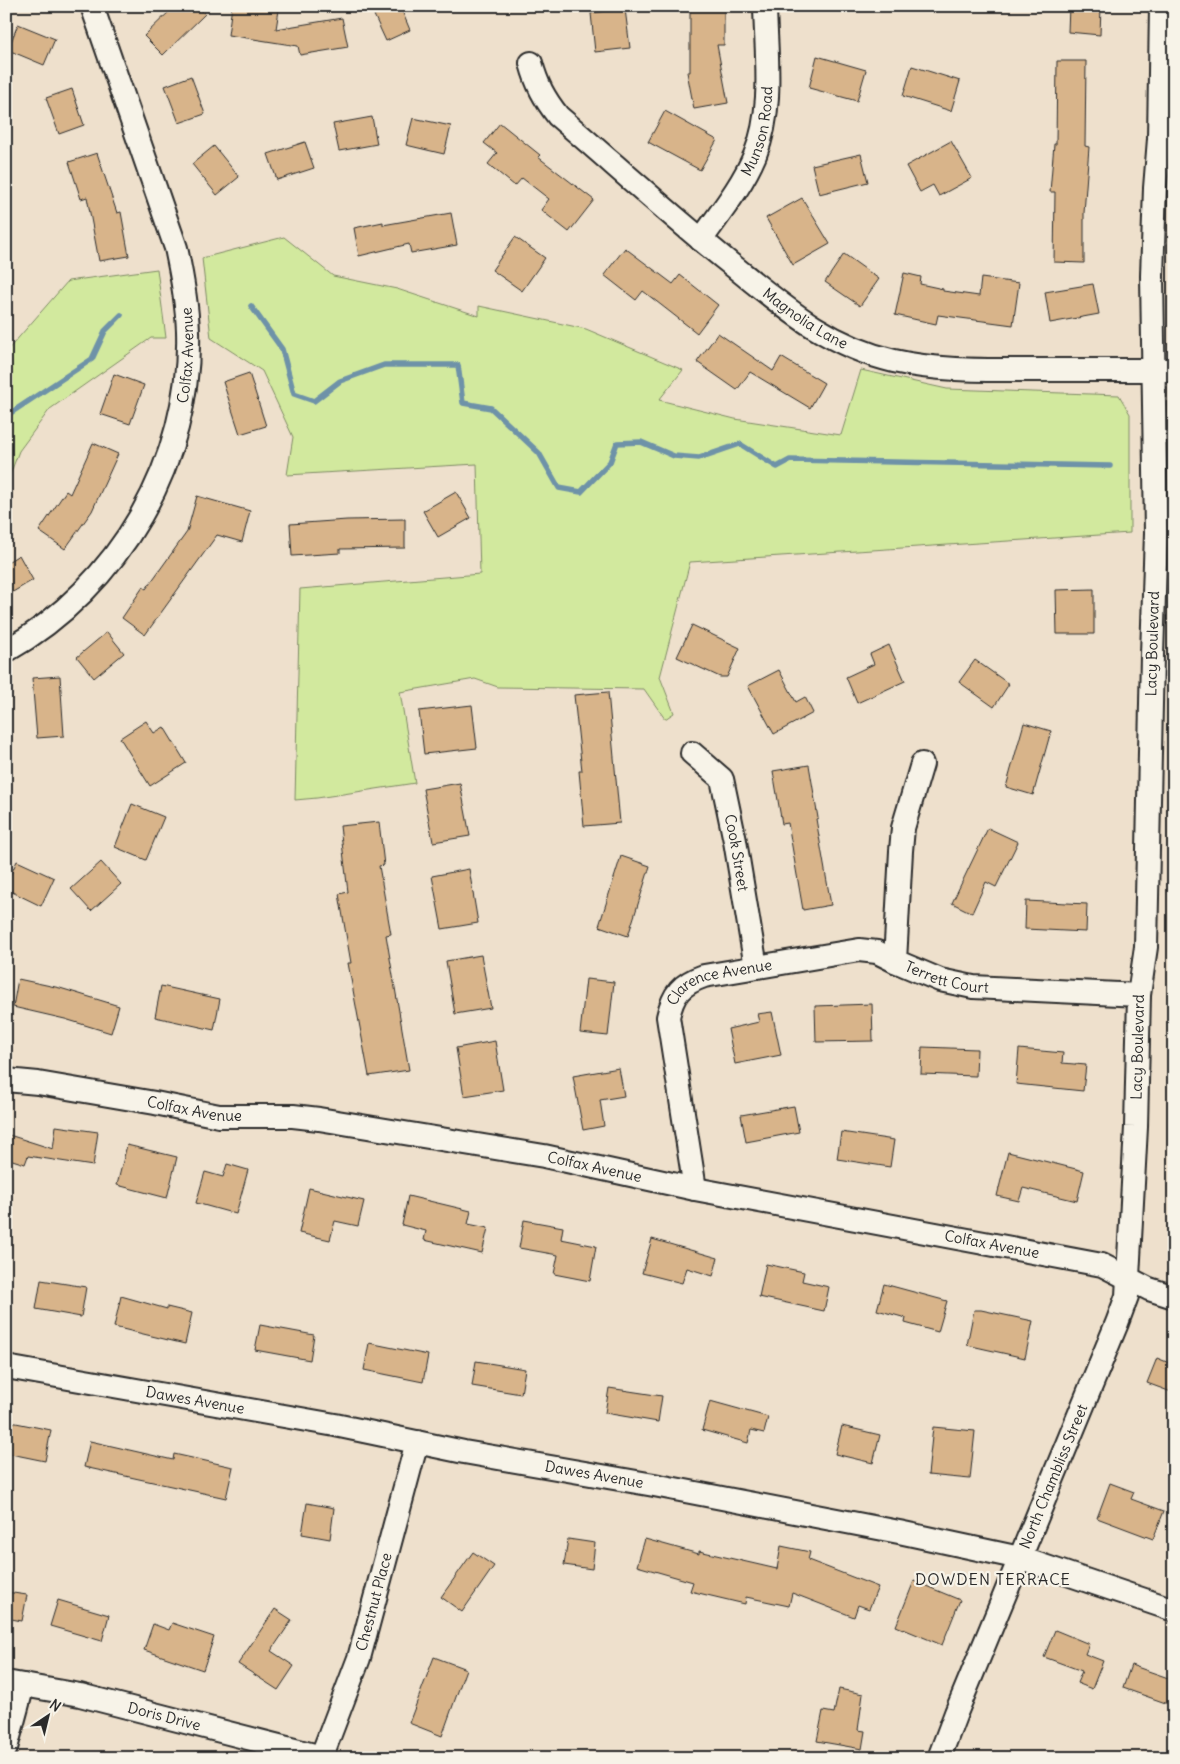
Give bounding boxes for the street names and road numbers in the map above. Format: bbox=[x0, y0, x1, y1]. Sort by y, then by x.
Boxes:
street label: Munson Road bbox=[737, 86, 776, 179]
street label: Magnolia Lane bbox=[759, 283, 851, 353]
street label: Colfax Avenue bbox=[173, 306, 197, 405]
street label: Lacy Boulevard bbox=[1141, 591, 1163, 697]
street label: Cook Street bbox=[721, 813, 753, 893]
street label: Clarence Avenue bbox=[662, 955, 773, 1008]
street label: Terrett Court bbox=[902, 956, 989, 997]
street label: Lacy Boulevard bbox=[1127, 994, 1148, 1100]
street label: Colfax Avenue bbox=[146, 1092, 242, 1125]
street label: Colfax Avenue bbox=[546, 1147, 644, 1186]
street label: Colfax Avenue bbox=[943, 1226, 1041, 1262]
street label: Dawes Avenue bbox=[144, 1382, 246, 1418]
street label: North Chambliss Street bbox=[1015, 1401, 1091, 1551]
street label: Dawes Avenue bbox=[543, 1456, 645, 1492]
street label: Chestnut Place bbox=[351, 1551, 396, 1653]
street label: Doris Drive bbox=[126, 1698, 203, 1735]

